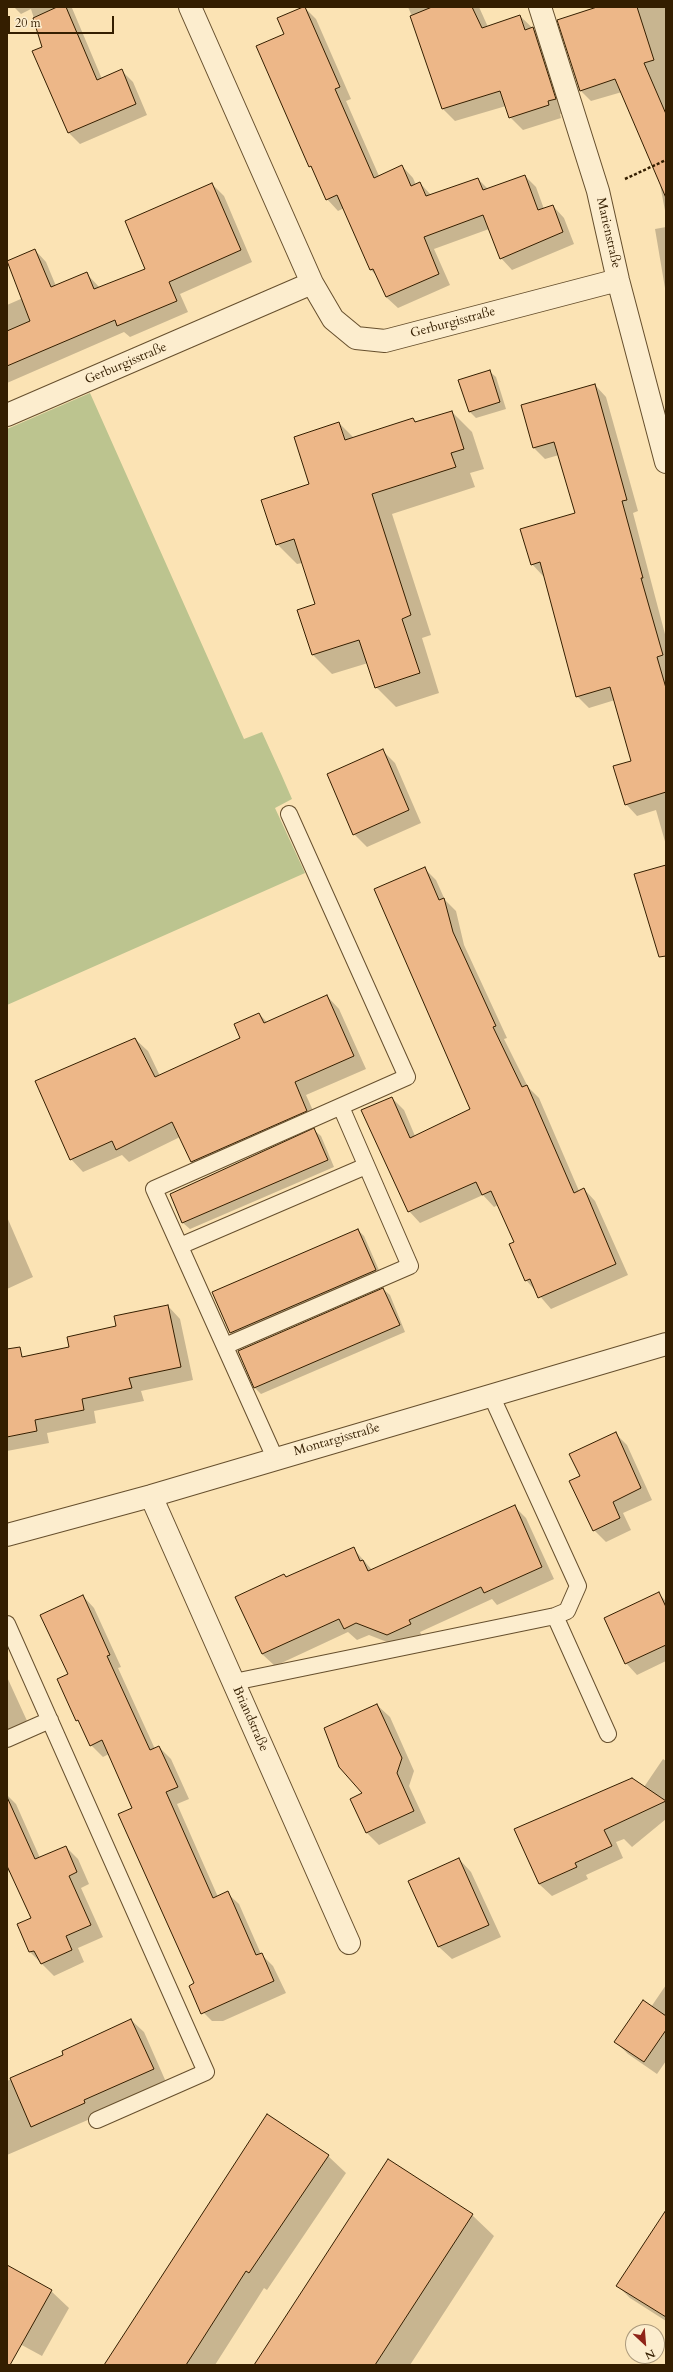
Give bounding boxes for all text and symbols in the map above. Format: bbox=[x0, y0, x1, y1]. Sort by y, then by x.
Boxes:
scale bar bbox=[10, 8, 116, 34]
text: 20 m bbox=[15, 15, 41, 31]
street label: Marienstraße bbox=[592, 196, 624, 270]
street label: Gerburgisstraße bbox=[409, 304, 497, 342]
street label: Gerburgisstraße bbox=[83, 340, 169, 388]
street label: Montargisstraße bbox=[292, 1420, 382, 1460]
street label: Briandstraße bbox=[229, 1684, 271, 1754]
north arrow bbox=[625, 2324, 665, 2364]
text: N bbox=[642, 2345, 658, 2363]

